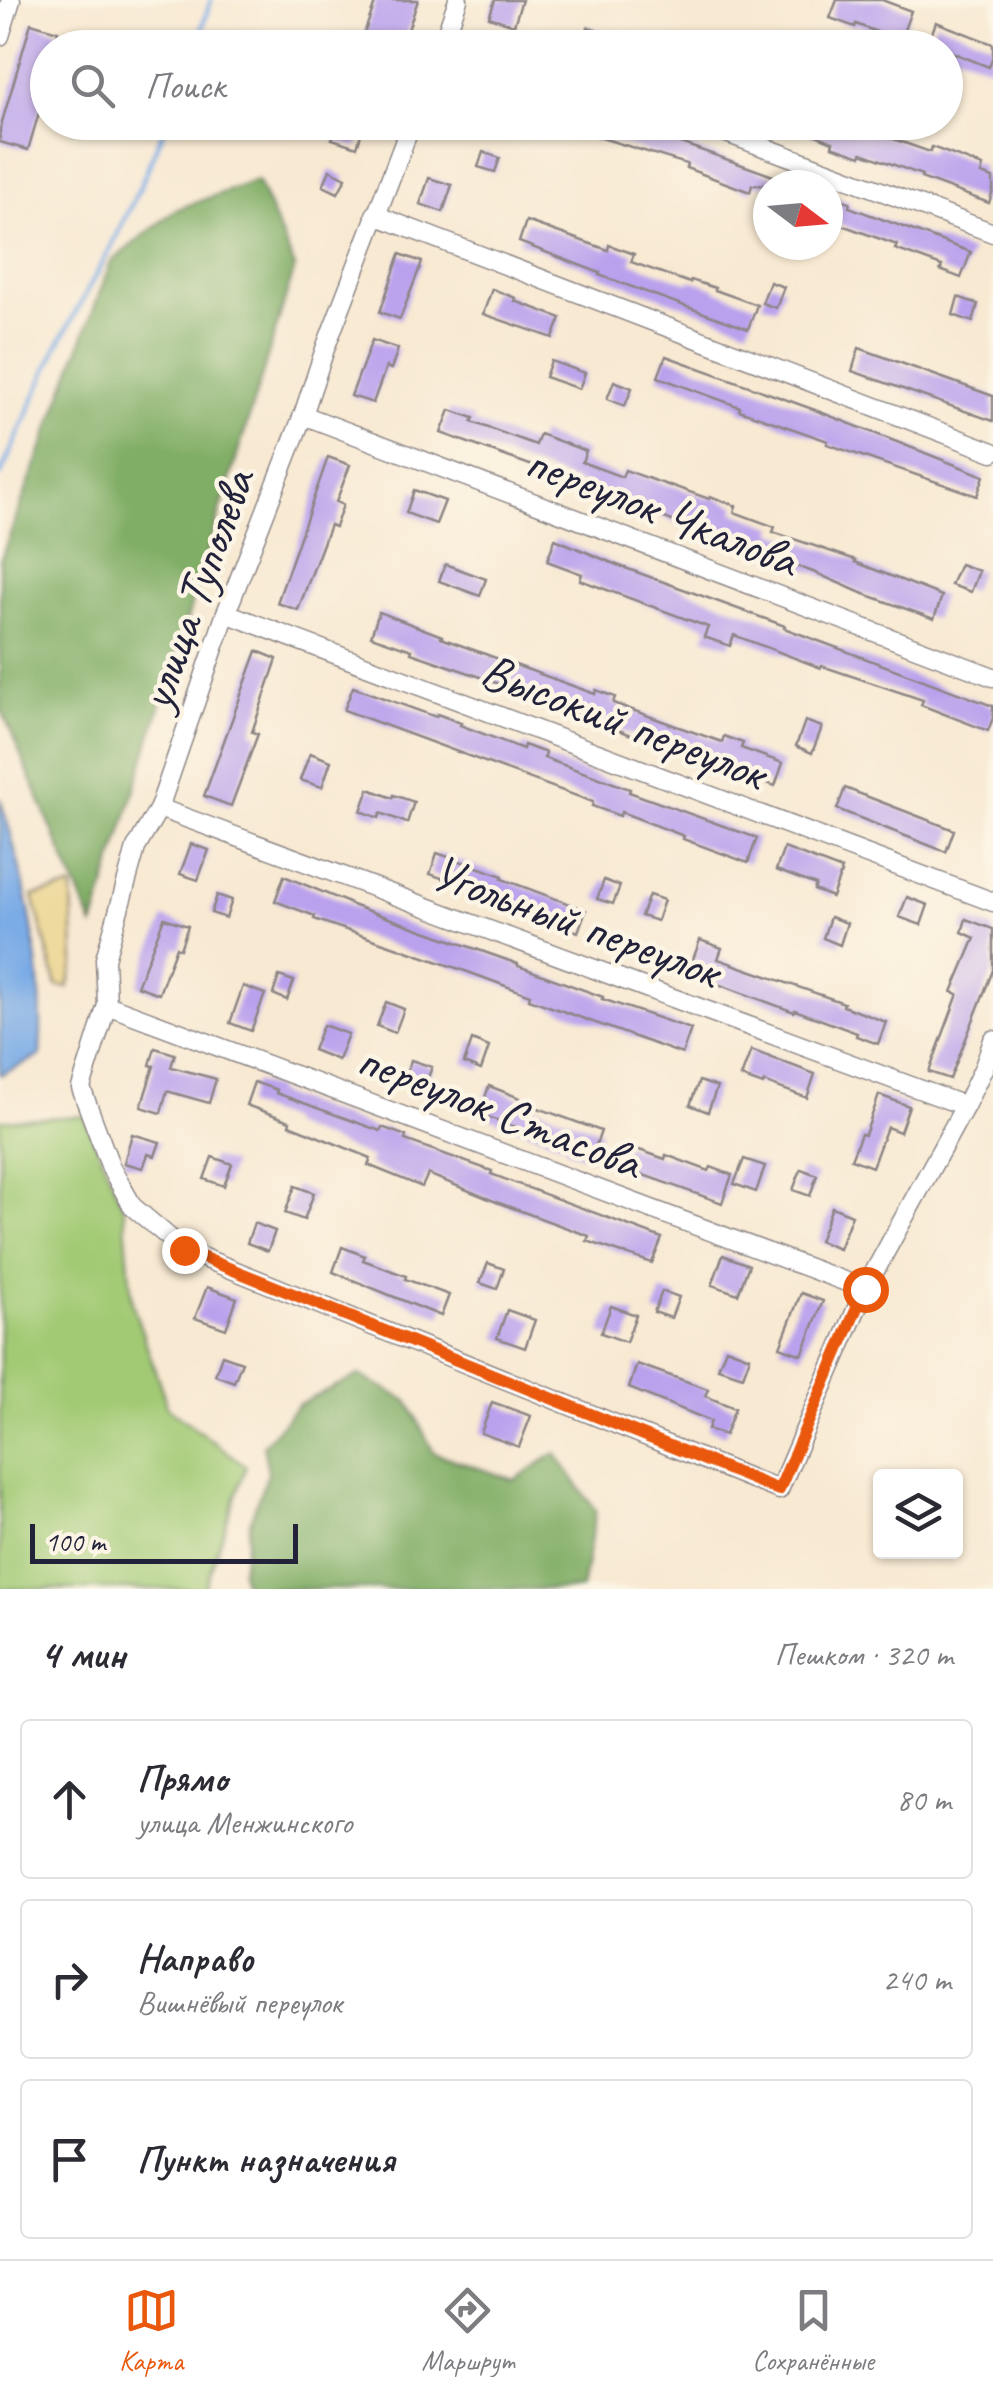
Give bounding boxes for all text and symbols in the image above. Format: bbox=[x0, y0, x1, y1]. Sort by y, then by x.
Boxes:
search box bbox=[30, 30, 963, 140]
icon: search bbox=[65, 58, 120, 113]
text: Поиск bbox=[145, 62, 225, 109]
north arrow bbox=[753, 170, 843, 260]
street label: переулок Чкалова bbox=[517, 430, 809, 592]
street label: улица Туполева bbox=[123, 458, 270, 721]
street label: Высокий переулок bbox=[472, 638, 779, 806]
street label: Угольный переулок bbox=[423, 840, 732, 1004]
street label: переулок Стасова bbox=[349, 1027, 653, 1194]
route end bbox=[162, 1228, 208, 1274]
route start bbox=[843, 1267, 889, 1313]
map controls bbox=[873, 1469, 963, 1559]
button: layers bbox=[873, 1469, 963, 1559]
scale bar bbox=[30, 1519, 298, 1564]
text: 100 m bbox=[45, 1524, 105, 1559]
text: 4 мин bbox=[40, 1628, 125, 1681]
text: Пешком · 320 m bbox=[774, 1634, 953, 1675]
text: Прямо bbox=[137, 1755, 227, 1802]
icon: ahead bbox=[42, 1772, 97, 1827]
text: 80 m bbox=[897, 1779, 951, 1820]
text: улица Менжинского bbox=[137, 1802, 352, 1843]
text: Направо bbox=[137, 1935, 253, 1982]
icon: right bbox=[42, 1952, 97, 2007]
text: 240 m bbox=[882, 1959, 951, 2000]
text: Вишнёвый переулок bbox=[137, 1982, 342, 2023]
icon: arrive bbox=[42, 2132, 97, 2187]
text: Пункт назначения bbox=[137, 2136, 394, 2183]
tab: Карта bbox=[119, 2283, 183, 2378]
tab: Маршрут bbox=[422, 2283, 514, 2378]
tab: Сохранённые bbox=[752, 2283, 874, 2378]

